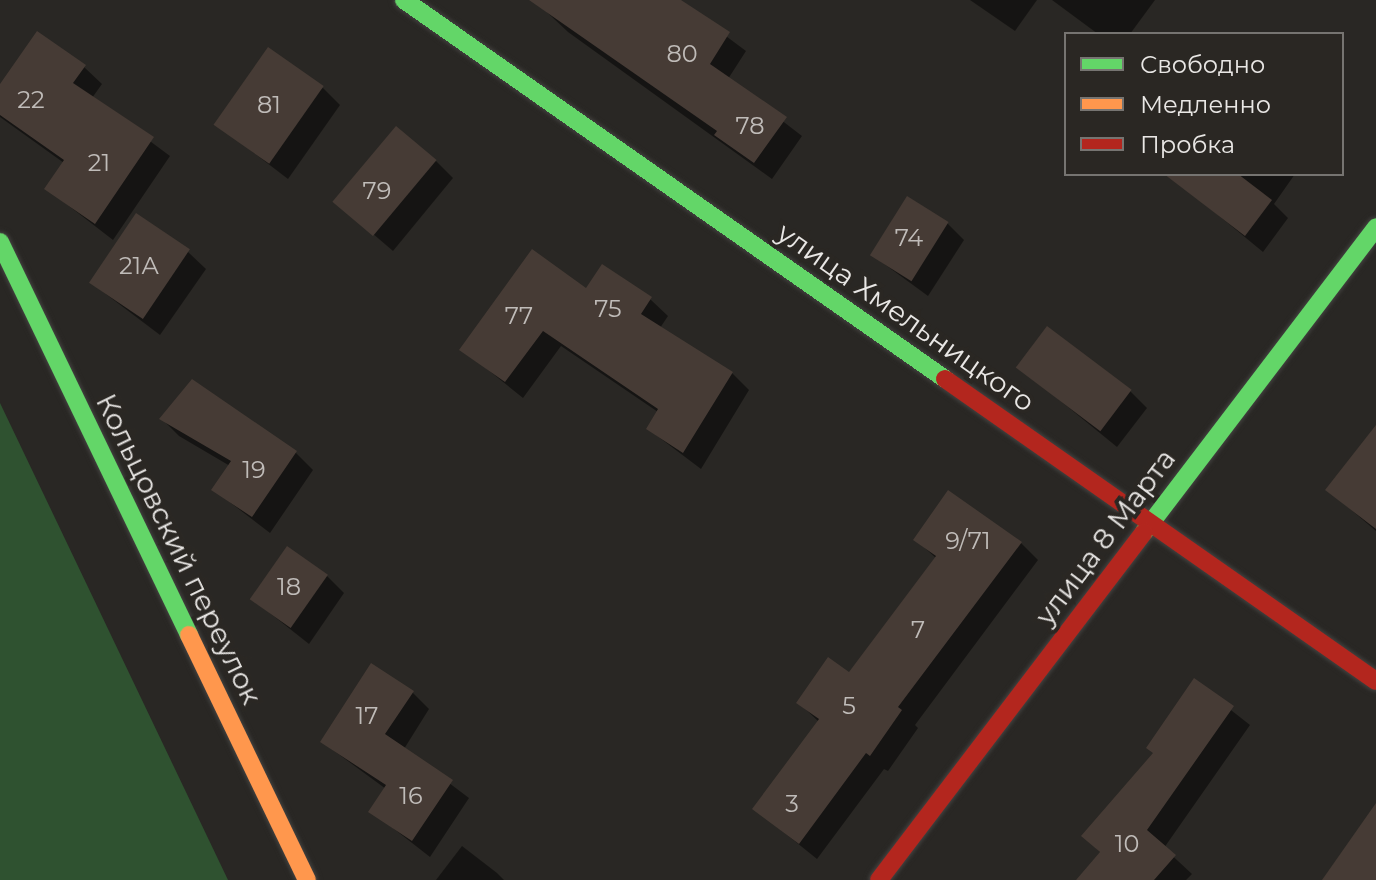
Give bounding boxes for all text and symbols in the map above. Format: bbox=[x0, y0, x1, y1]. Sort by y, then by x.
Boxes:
legend bbox=[1064, 32, 1344, 176]
house number: 80 bbox=[666, 40, 698, 68]
text: Свободно bbox=[1140, 50, 1265, 79]
house number: 22 bbox=[17, 86, 45, 114]
text: Медленно bbox=[1140, 90, 1271, 119]
house number: 81 bbox=[257, 91, 281, 119]
house number: 78 bbox=[736, 112, 764, 140]
text: Пробка bbox=[1140, 130, 1235, 159]
house number: 21 bbox=[88, 149, 110, 177]
house number: 79 bbox=[363, 177, 391, 205]
street label: улица Хмельницкого bbox=[771, 215, 1041, 419]
house number: 74 bbox=[895, 224, 923, 252]
house number: 21А bbox=[119, 252, 159, 280]
house number: 75 bbox=[594, 295, 622, 323]
house number: 77 bbox=[505, 302, 533, 330]
street label: Кольцовский переулок bbox=[89, 388, 269, 710]
street label: улица 8 Марта bbox=[1028, 442, 1182, 632]
house number: 19 bbox=[242, 456, 266, 484]
house number: 9/71 bbox=[945, 527, 991, 555]
house number: 18 bbox=[277, 573, 301, 601]
house number: 7 bbox=[911, 616, 925, 644]
house number: 5 bbox=[842, 692, 856, 720]
house number: 17 bbox=[356, 702, 378, 730]
house number: 16 bbox=[399, 782, 423, 810]
house number: 3 bbox=[785, 790, 799, 818]
house number: 10 bbox=[1115, 830, 1139, 858]

